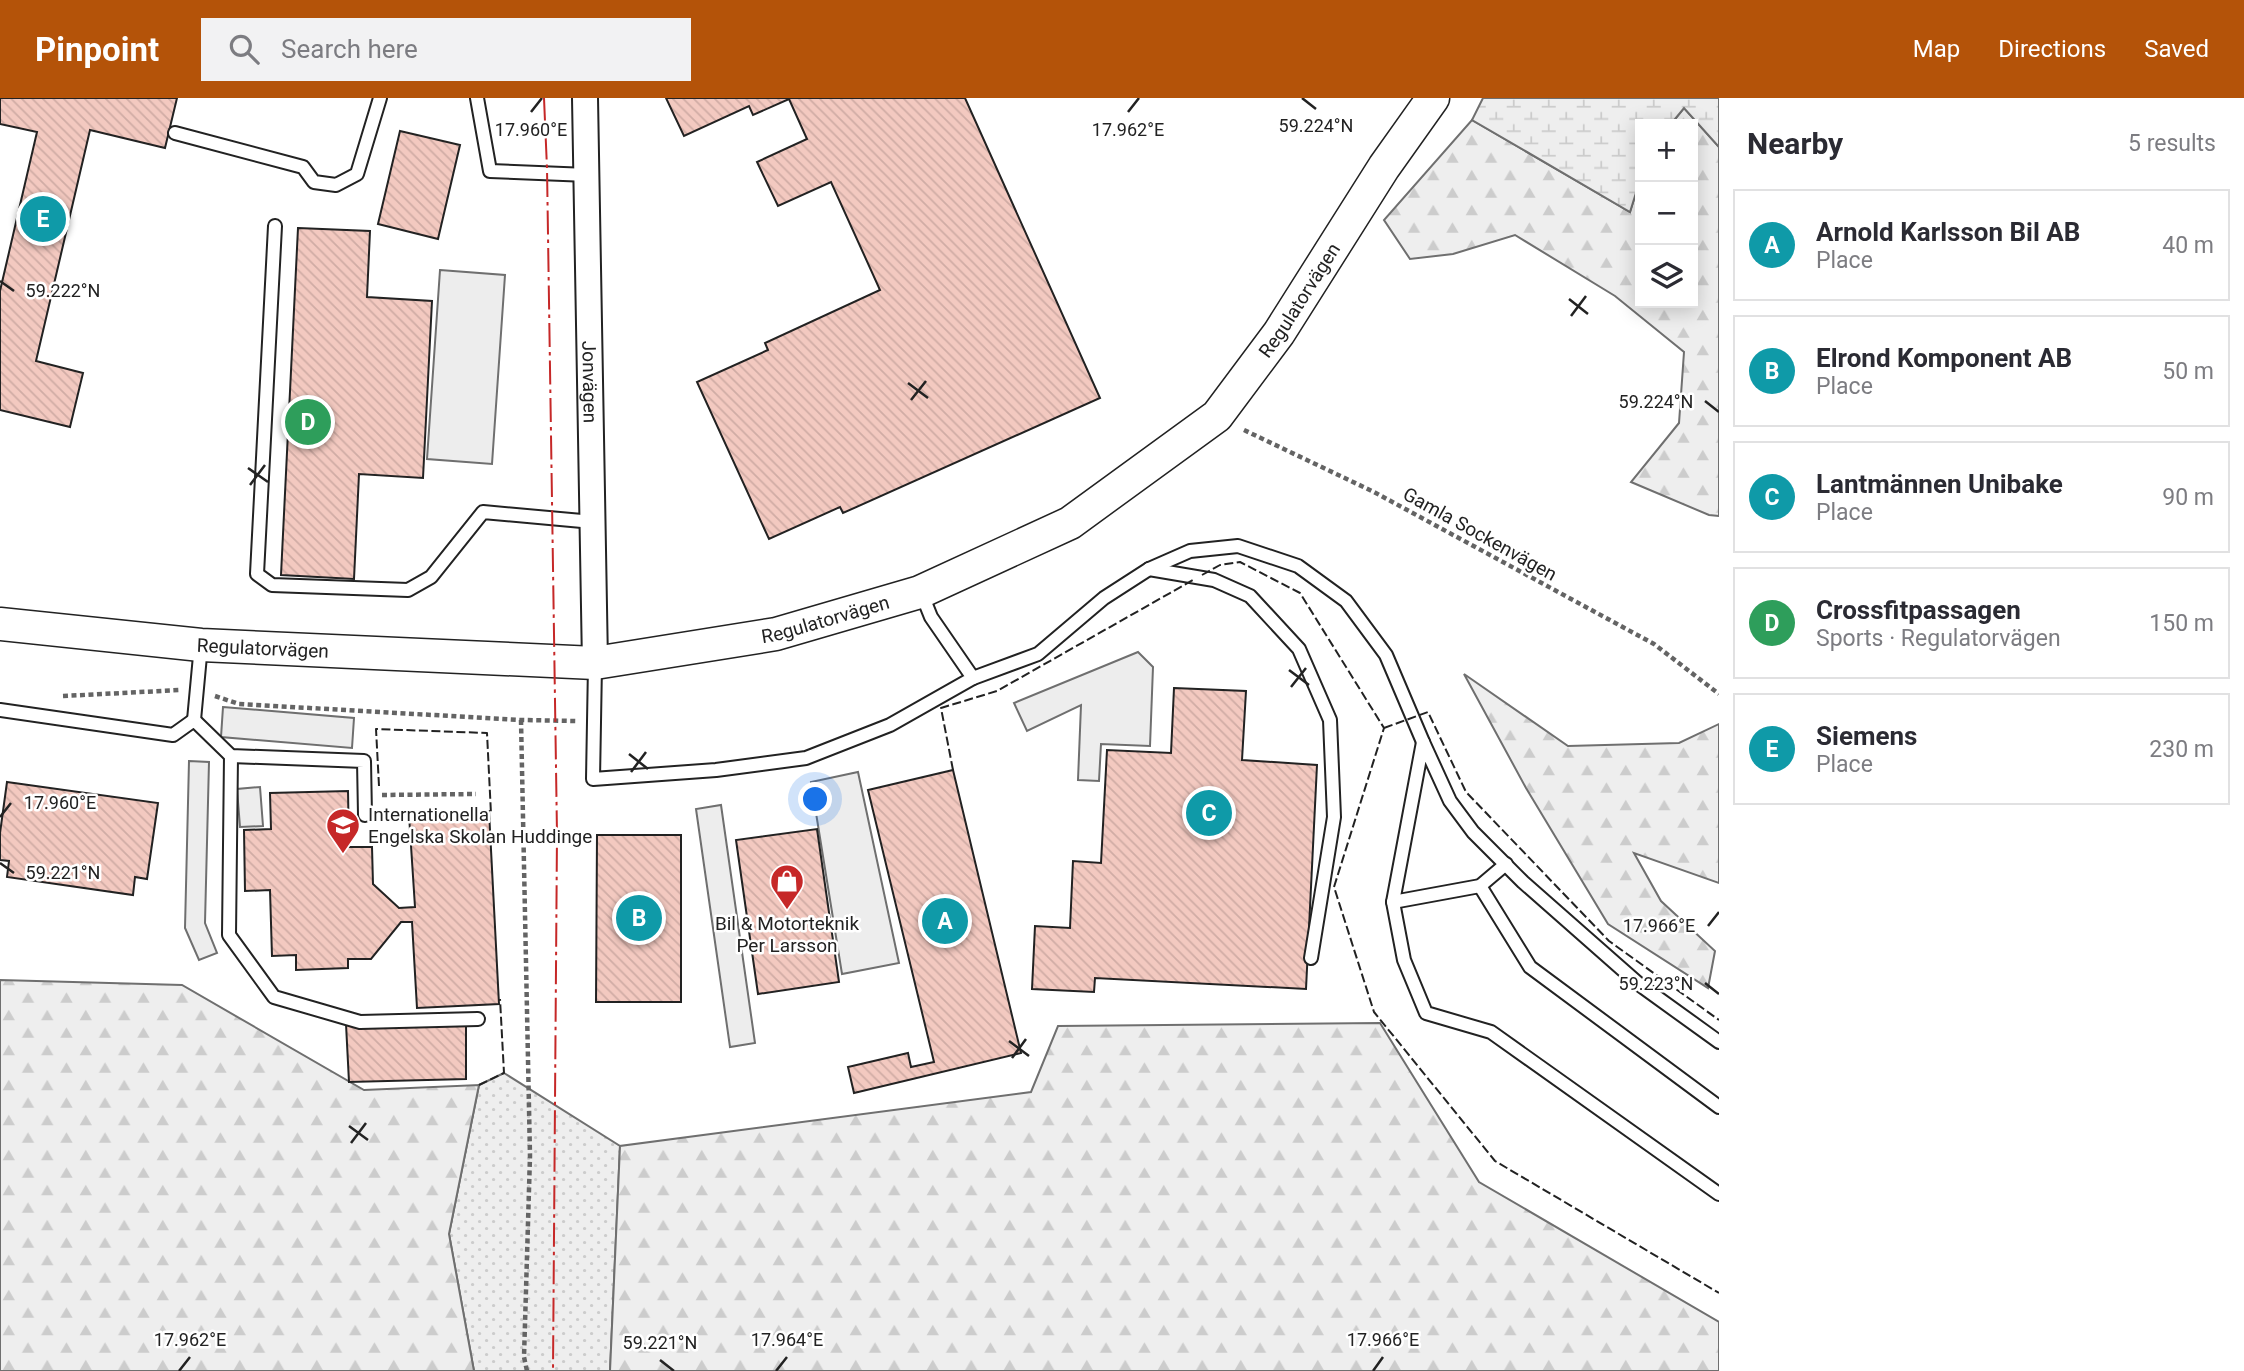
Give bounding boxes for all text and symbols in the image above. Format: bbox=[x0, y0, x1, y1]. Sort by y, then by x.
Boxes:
search box bbox=[201, 18, 691, 81]
text: Pinpoint bbox=[35, 30, 159, 69]
icon: search bbox=[225, 30, 263, 68]
text: Search here bbox=[281, 34, 418, 64]
text: Map bbox=[1913, 35, 1960, 63]
text: Directions bbox=[1998, 35, 2106, 63]
text: Saved bbox=[2144, 35, 2209, 63]
text: 59.224°N bbox=[1279, 115, 1353, 136]
text: 17.960°E bbox=[495, 119, 567, 140]
text: 17.962°E bbox=[1092, 119, 1164, 140]
map controls bbox=[1635, 119, 1698, 308]
button: + bbox=[1635, 119, 1698, 182]
text: Nearby bbox=[1747, 126, 1843, 161]
text: 5 results bbox=[2128, 130, 2216, 157]
button: − bbox=[1635, 182, 1698, 245]
pin: E bbox=[20, 193, 66, 245]
text: Arnold Karlsson Bil AB bbox=[1816, 217, 2080, 247]
text: A bbox=[1764, 232, 1780, 259]
text: 40 m bbox=[2162, 232, 2214, 259]
street label: Regulatorvägen bbox=[1253, 238, 1345, 362]
button: layers bbox=[1635, 245, 1698, 308]
text: Place bbox=[1816, 247, 1873, 274]
text: 59.222°N bbox=[26, 280, 100, 301]
street label: Jonvägen bbox=[578, 341, 602, 423]
text: Elrond Komponent AB bbox=[1816, 343, 2072, 373]
text: B bbox=[1765, 358, 1779, 385]
text: 50 m bbox=[2162, 358, 2214, 385]
text: Place bbox=[1816, 373, 1873, 400]
text: 59.224°N bbox=[1619, 391, 1693, 412]
pin: D bbox=[285, 396, 331, 448]
text: Lantmännen Unibake bbox=[1816, 469, 2063, 499]
street label: Gamla Sockenvägen bbox=[1399, 482, 1561, 586]
text: C bbox=[1764, 484, 1780, 511]
text: 90 m bbox=[2162, 484, 2214, 511]
text: Place bbox=[1816, 499, 1873, 526]
street label: Regulatorvägen bbox=[760, 590, 892, 648]
text: Crossfitpassagen bbox=[1816, 595, 2021, 625]
text: D bbox=[1765, 610, 1779, 637]
text: 150 m bbox=[2149, 610, 2214, 637]
text: Sports · Regulatorvägen bbox=[1816, 625, 2061, 652]
street label: Regulatorvägen bbox=[196, 633, 329, 662]
text: Siemens bbox=[1816, 721, 1917, 751]
text: E bbox=[1766, 736, 1778, 763]
text: 230 m bbox=[2149, 736, 2214, 763]
text: Place bbox=[1816, 751, 1873, 778]
your location bbox=[798, 782, 832, 816]
pin: C bbox=[1186, 787, 1232, 839]
text: 17.960°E bbox=[24, 792, 96, 813]
place label: Internationella Engelska Skolan Huddinge bbox=[368, 803, 592, 848]
school or university icon: Internationella Engelska Skolan Huddinge bbox=[324, 806, 362, 855]
text: 59.221°N bbox=[26, 862, 100, 883]
shop icon: Bil & Motorteknik Per Larsson bbox=[768, 862, 806, 911]
pin: B bbox=[616, 892, 662, 944]
pin: A bbox=[922, 895, 968, 947]
place label: Bil & Motorteknik Per Larsson bbox=[715, 912, 859, 957]
text: 17.966°E bbox=[1623, 915, 1695, 936]
text: 59.223°N bbox=[1619, 973, 1693, 994]
text: 17.962°E bbox=[154, 1329, 226, 1350]
text: 17.964°E bbox=[751, 1329, 823, 1350]
text: 17.966°E bbox=[1347, 1329, 1419, 1350]
text: 59.221°N bbox=[623, 1332, 697, 1353]

